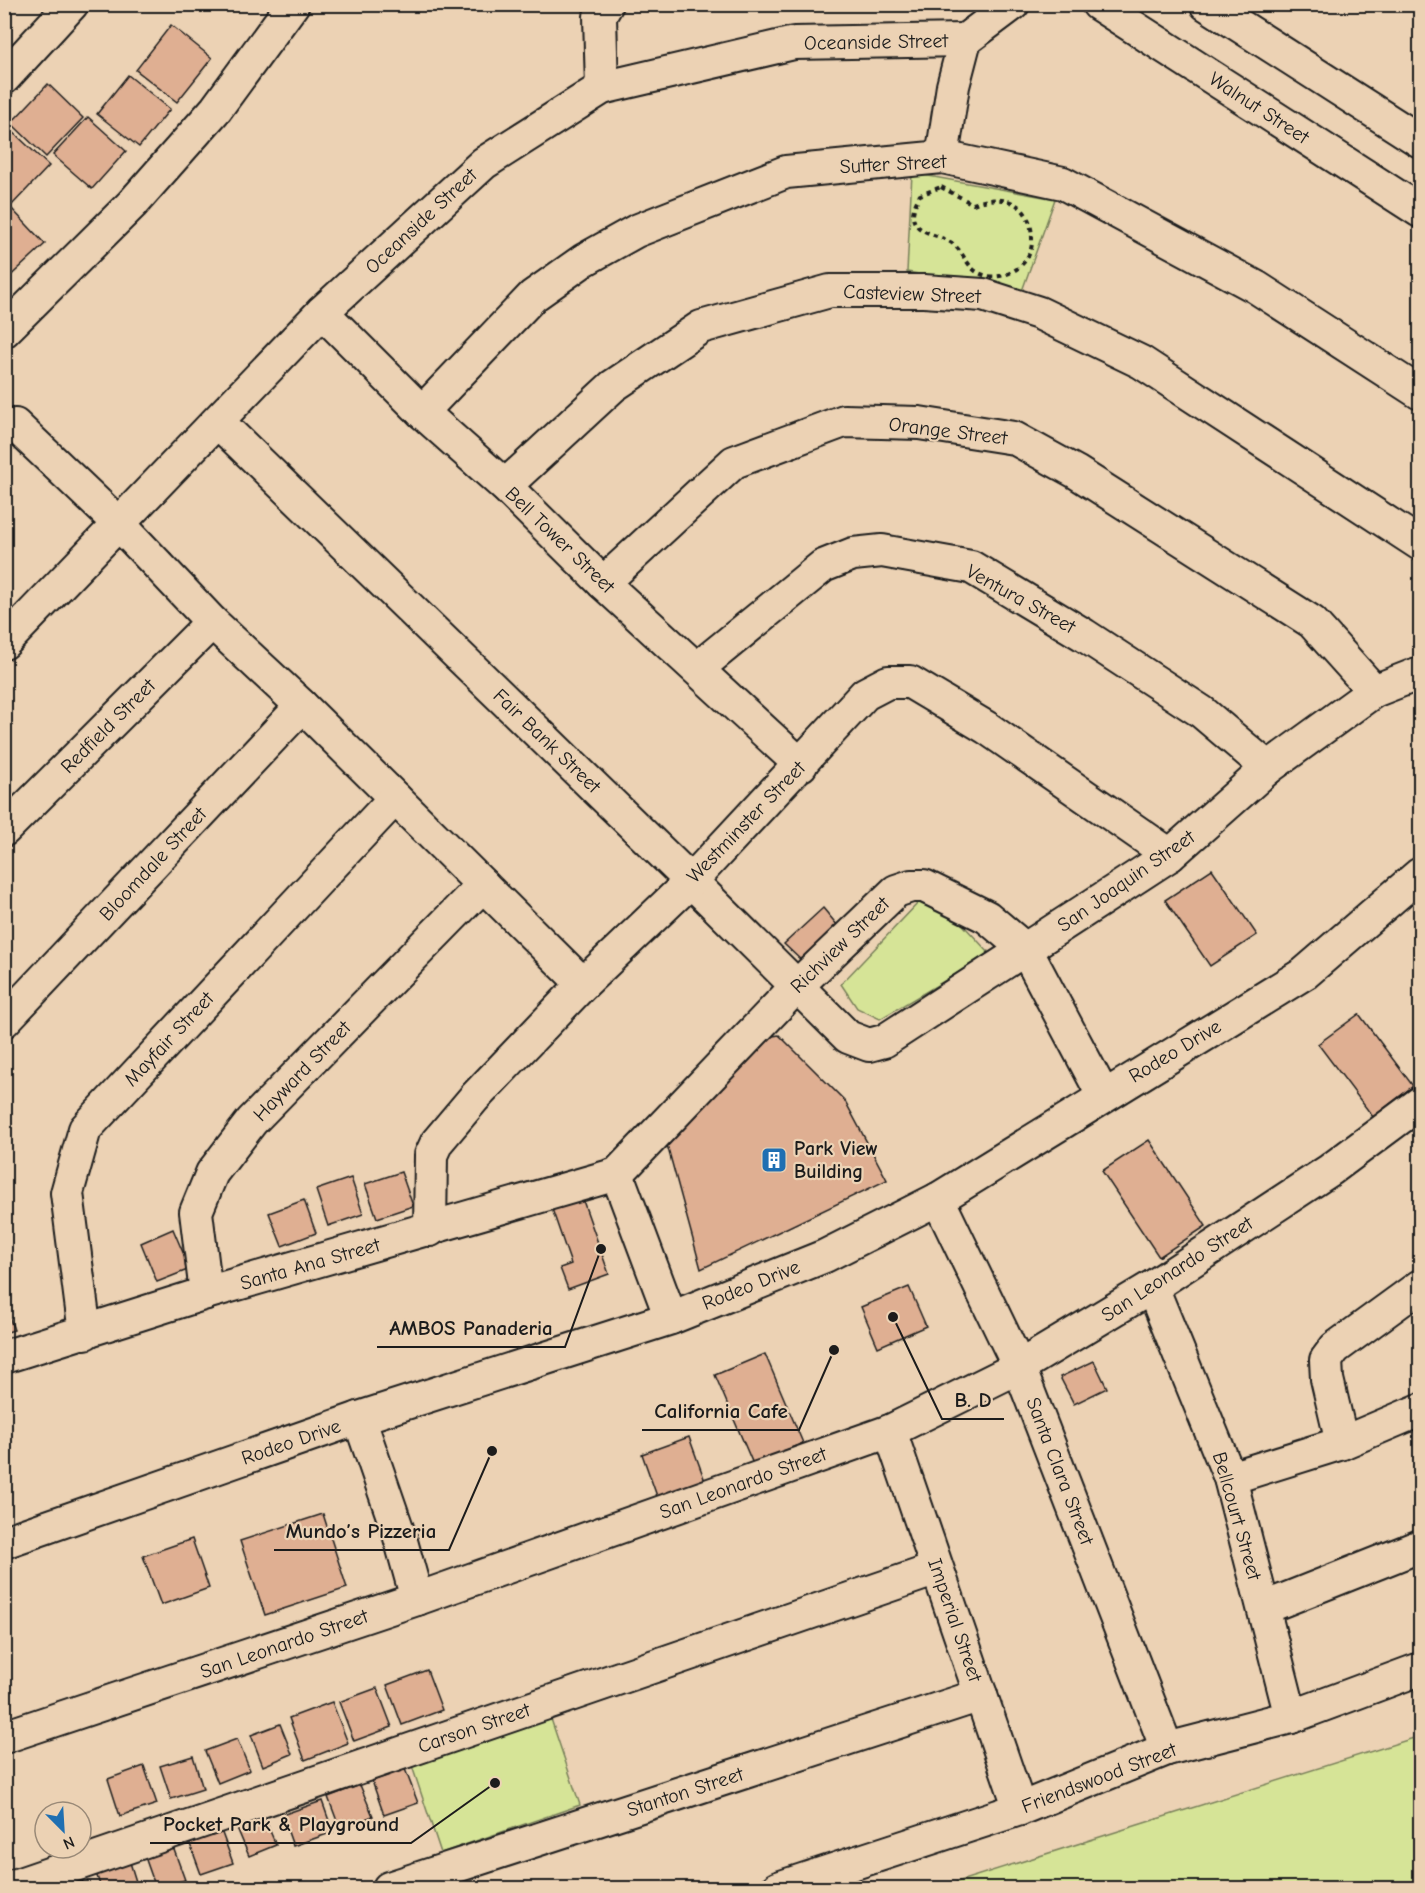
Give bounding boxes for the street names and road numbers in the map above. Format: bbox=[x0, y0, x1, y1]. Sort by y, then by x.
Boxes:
street label: Oceanside Street bbox=[804, 29, 950, 55]
street label: Walnut Street bbox=[1205, 67, 1314, 150]
street label: Sutter Street bbox=[839, 150, 948, 178]
street label: Oceanside Street bbox=[360, 163, 482, 279]
street label: Casteview Street bbox=[843, 280, 982, 308]
street label: Orange Street bbox=[887, 412, 1010, 450]
street label: Bell Tower Street bbox=[501, 482, 620, 599]
street label: Ventura Street bbox=[962, 560, 1081, 639]
street label: Redfield Street bbox=[56, 673, 161, 778]
street label: Fair Bank Street bbox=[489, 684, 606, 799]
street label: Westminster Street bbox=[682, 755, 811, 888]
street label: Bloomdale Street bbox=[95, 802, 212, 925]
street label: San Joaquin Street bbox=[1053, 824, 1200, 937]
street label: Richview Street bbox=[786, 891, 895, 998]
street label: Mayfair Street bbox=[119, 986, 219, 1091]
street label: Hayward Street bbox=[248, 1015, 356, 1126]
street label: Rodeo Drive bbox=[1125, 1015, 1225, 1087]
street label: San Leonardo Street bbox=[1097, 1211, 1258, 1327]
street label: Santa Ana Street bbox=[237, 1233, 384, 1295]
street label: Rodeo Drive bbox=[699, 1255, 803, 1315]
street label: Santa Clara Street bbox=[1021, 1394, 1099, 1549]
street label: Rodeo Drive bbox=[238, 1414, 344, 1470]
street label: San Leonardo Street bbox=[656, 1442, 831, 1524]
street label: Bellcourt Street bbox=[1208, 1449, 1267, 1584]
street label: Imperial Street bbox=[923, 1555, 987, 1686]
street label: San Leonardo Street bbox=[197, 1604, 372, 1684]
street label: Carson Street bbox=[415, 1698, 534, 1758]
street label: Friendswood Street bbox=[1018, 1737, 1181, 1818]
street label: Stanton Street bbox=[624, 1762, 747, 1822]

